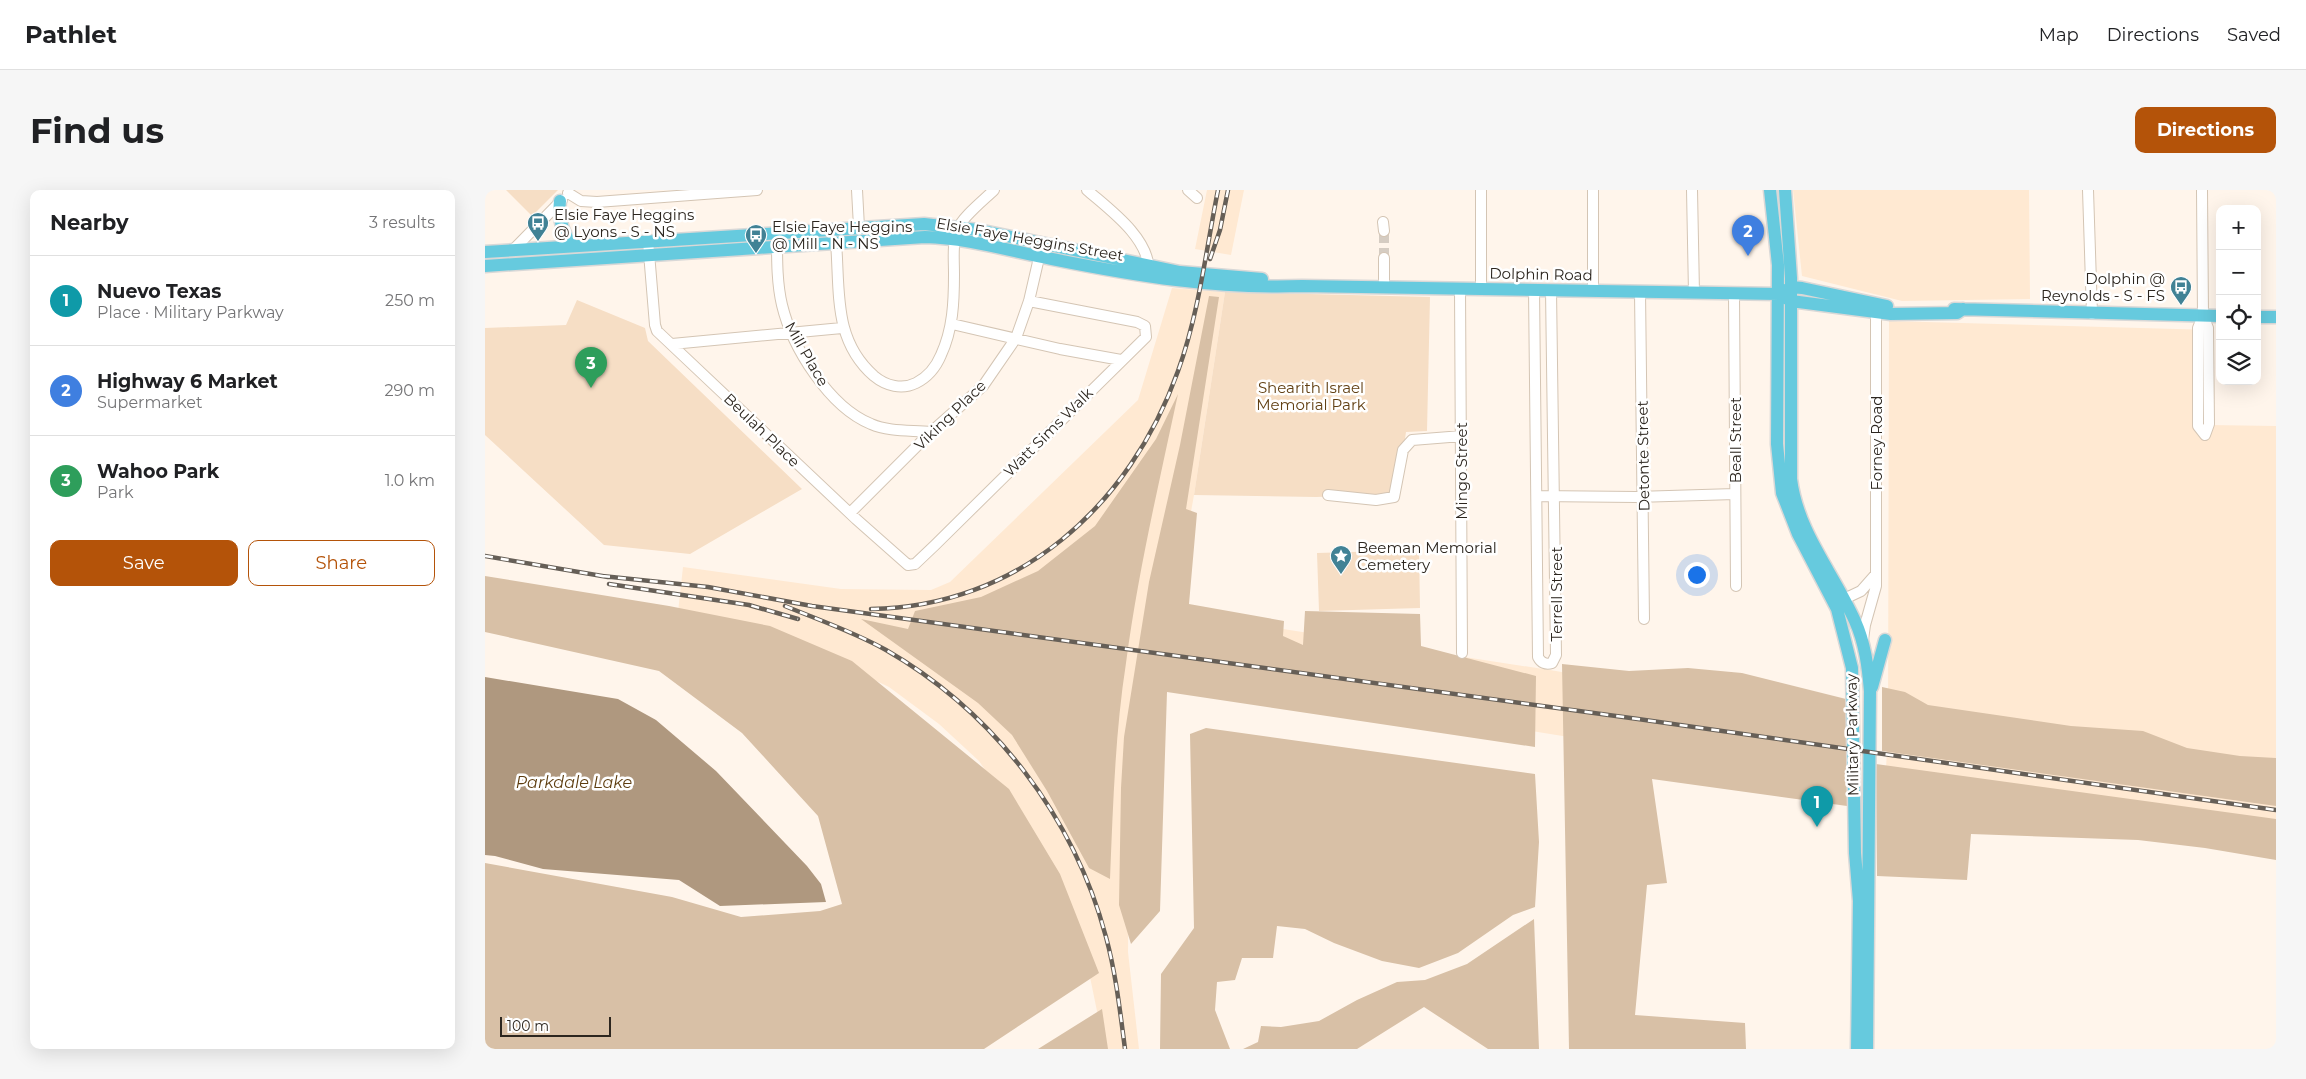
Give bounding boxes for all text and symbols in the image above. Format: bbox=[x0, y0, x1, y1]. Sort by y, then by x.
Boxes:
text: Pathlet bbox=[25, 20, 117, 49]
text: Map bbox=[2039, 24, 2079, 46]
text: Directions bbox=[2107, 24, 2199, 46]
text: Saved bbox=[2227, 24, 2281, 46]
button: Directions bbox=[2135, 107, 2276, 153]
text: Find us bbox=[30, 109, 164, 152]
place label: Elsie Faye Heggins @ Lyons - S - NS bbox=[554, 205, 694, 241]
map controls bbox=[2216, 205, 2261, 385]
button: + bbox=[2216, 205, 2261, 250]
text: Nearby bbox=[50, 210, 129, 235]
bus stop icon: Elsie Faye Heggins @ Lyons - S - NS bbox=[526, 211, 550, 242]
text: 3 results bbox=[369, 213, 435, 232]
street label: Elsie Faye Heggins Street bbox=[935, 213, 1125, 265]
pin: 2 bbox=[1732, 215, 1764, 256]
place label: Elsie Faye Heggins @ Mill - N - NS bbox=[772, 217, 912, 253]
bus stop icon: Elsie Faye Heggins @ Mill - N - NS bbox=[744, 223, 768, 254]
button: − bbox=[2216, 250, 2261, 295]
street label: Dolphin Road bbox=[1489, 264, 1593, 284]
place label: Dolphin @ Reynolds - S - FS bbox=[2041, 269, 2165, 305]
bus stop icon: Dolphin @ Reynolds - S - FS bbox=[2169, 275, 2193, 306]
text: Nuevo Texas bbox=[97, 280, 221, 303]
text: 1 bbox=[63, 291, 69, 310]
text: 250 m bbox=[385, 291, 435, 310]
button: locate bbox=[2216, 295, 2261, 340]
text: Place · Military Parkway bbox=[97, 303, 284, 322]
street label: Mill Place bbox=[781, 318, 833, 390]
button: layers bbox=[2216, 340, 2261, 385]
pin: 3 bbox=[575, 347, 607, 388]
text: Highway 6 Market bbox=[97, 370, 278, 393]
street label: Viking Place bbox=[910, 376, 990, 454]
park label: Shearith Israel Memorial Park bbox=[1256, 378, 1366, 414]
text: 2 bbox=[61, 381, 71, 400]
text: 290 m bbox=[384, 381, 435, 400]
street label: Watt Sims Walk bbox=[999, 383, 1097, 481]
street label: Beulah Place bbox=[720, 389, 804, 471]
text: Supermarket bbox=[97, 393, 203, 412]
street label: Forney Road bbox=[1867, 396, 1886, 490]
street label: Beall Street bbox=[1726, 397, 1745, 483]
street label: Detonte Street bbox=[1633, 400, 1653, 512]
street label: Mingo Street bbox=[1452, 422, 1471, 520]
text: Wahoo Park bbox=[97, 460, 219, 483]
text: 3 bbox=[61, 471, 71, 490]
text: 1.0 km bbox=[385, 471, 435, 490]
text: Park bbox=[97, 483, 134, 502]
place label: Beeman Memorial Cemetery bbox=[1357, 538, 1497, 574]
button: Save bbox=[50, 540, 238, 586]
button: Share bbox=[248, 540, 435, 586]
place icon: Beeman Memorial Cemetery bbox=[1329, 544, 1353, 575]
street label: Terrell Street bbox=[1547, 547, 1566, 641]
your location bbox=[1684, 562, 1710, 588]
street label: Military Parkway bbox=[1841, 673, 1863, 796]
water label: Parkdale Lake bbox=[516, 773, 632, 792]
pin: 1 bbox=[1801, 786, 1833, 827]
scale bar bbox=[500, 1014, 611, 1037]
text: 100 m bbox=[507, 1017, 549, 1035]

